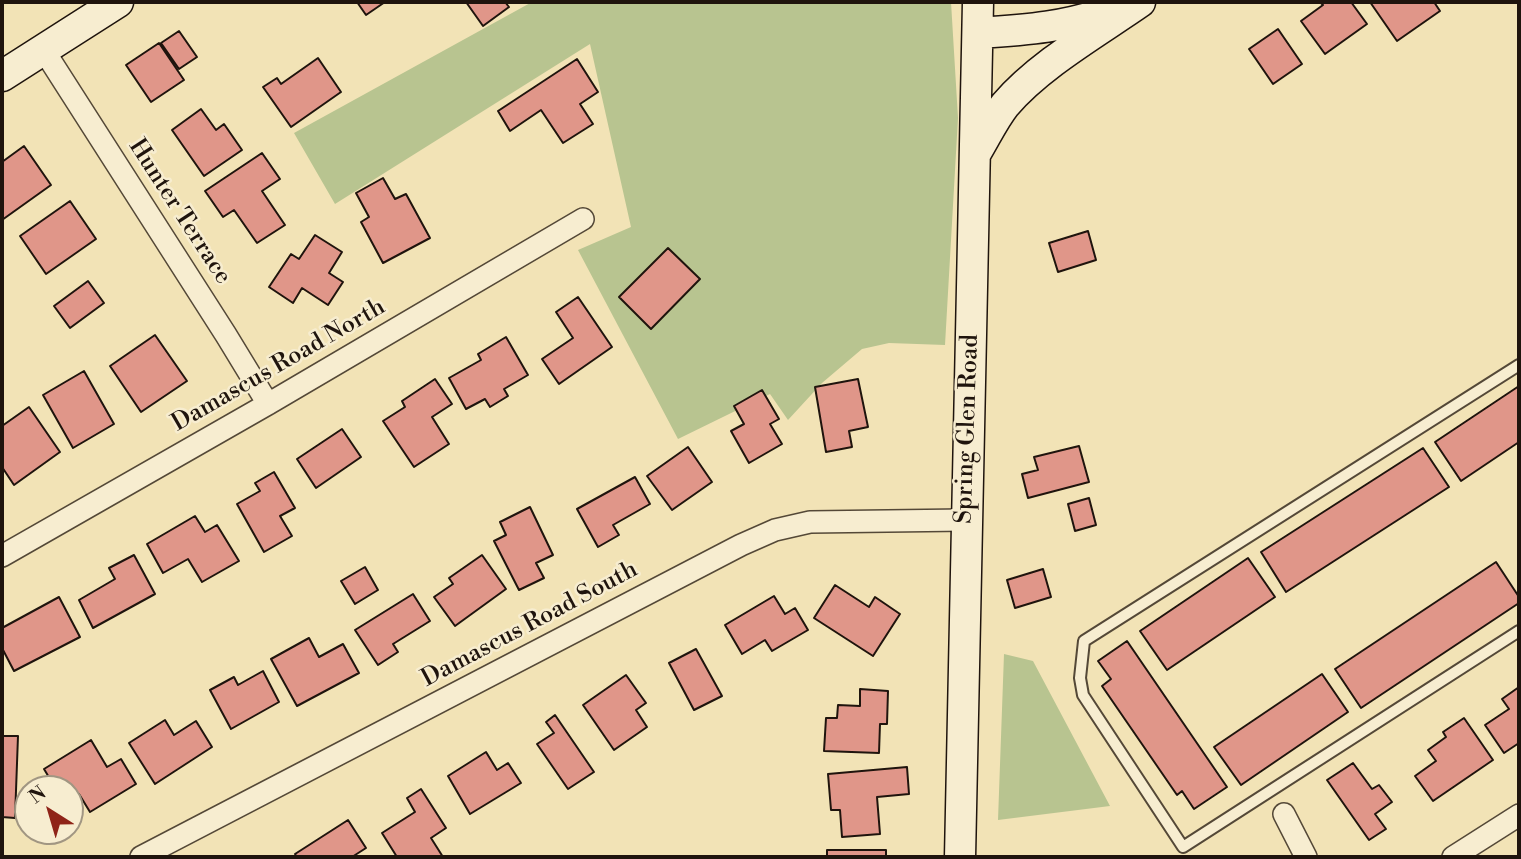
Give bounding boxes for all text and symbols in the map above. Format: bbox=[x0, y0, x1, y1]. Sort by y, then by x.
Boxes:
street label: Hunter Terrace bbox=[121, 134, 237, 290]
street label: Damascus Road North bbox=[167, 293, 391, 439]
street label: Spring Glen Road bbox=[950, 334, 986, 524]
street label: Damascus Road South bbox=[417, 556, 643, 694]
north arrow bbox=[14, 775, 84, 845]
text: N bbox=[24, 781, 51, 809]

